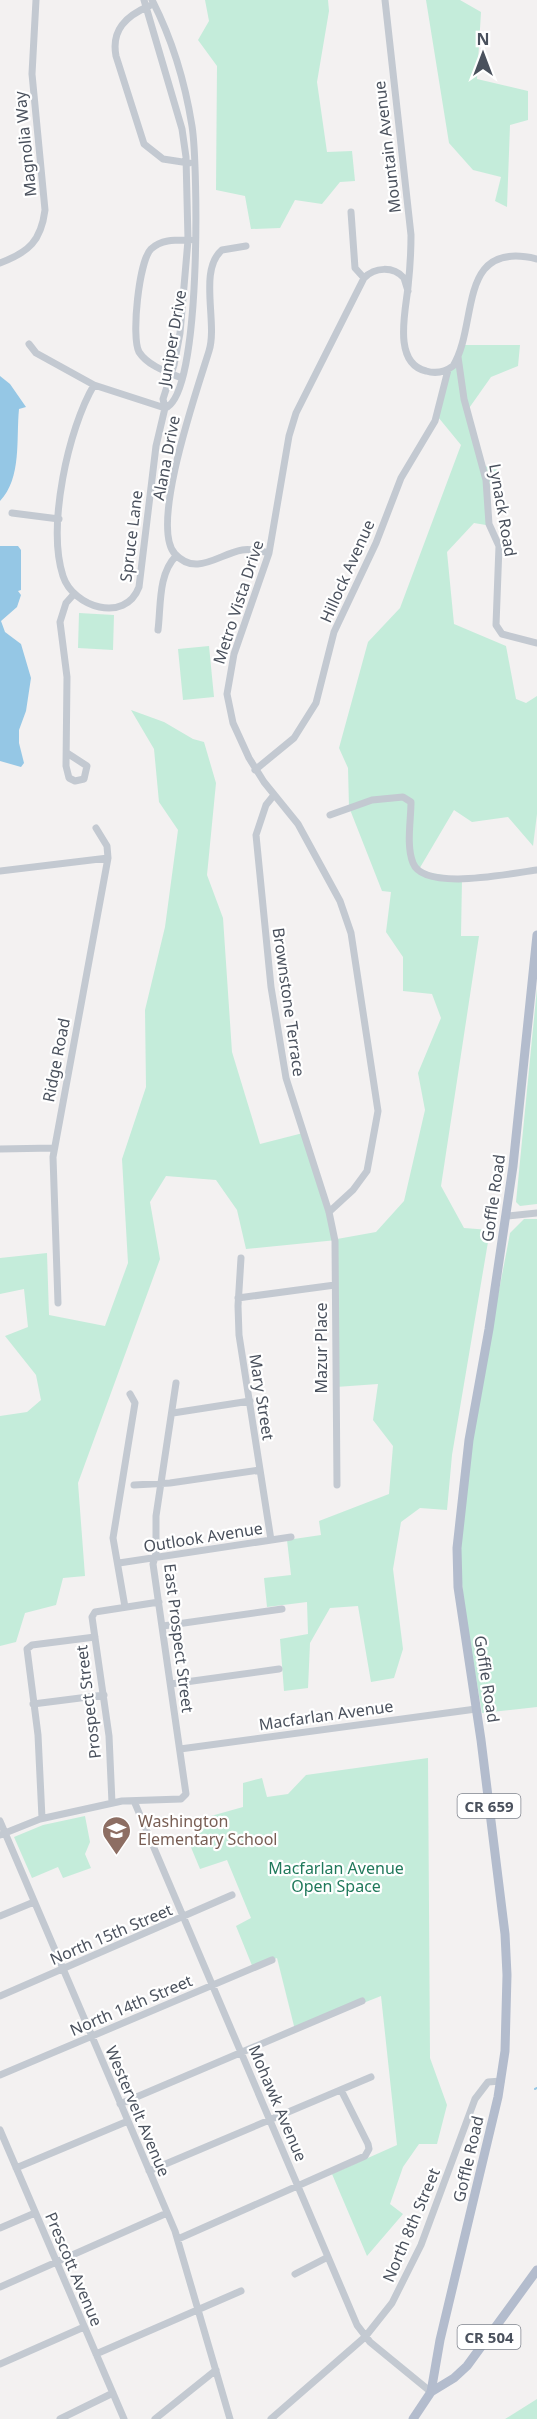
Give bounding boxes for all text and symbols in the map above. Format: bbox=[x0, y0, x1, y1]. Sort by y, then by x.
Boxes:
north arrow bbox=[453, 24, 513, 84]
text: N bbox=[476, 28, 490, 50]
street label: Mountain Avenue bbox=[368, 80, 406, 214]
street label: Magnolia Way bbox=[8, 89, 41, 198]
street label: Juniper Drive bbox=[152, 288, 191, 390]
street label: Alana Drive bbox=[147, 414, 185, 502]
street label: Lynack Road bbox=[484, 462, 522, 558]
street label: Spruce Lane bbox=[114, 489, 148, 583]
street label: Hillock Avenue bbox=[314, 516, 380, 626]
street label: Metro Vista Drive bbox=[208, 537, 268, 667]
street label: Brownstone Terrace bbox=[268, 926, 310, 1078]
street label: Ridge Road bbox=[37, 1016, 75, 1104]
street label: Goffle Road bbox=[476, 1153, 510, 1243]
street label: Mazur Place bbox=[310, 1302, 332, 1394]
street label: Mary Street bbox=[244, 1352, 280, 1442]
street label: Outlook Avenue bbox=[142, 1517, 264, 1557]
street label: East Prospect Street bbox=[159, 1562, 199, 1714]
street label: Goffle Road bbox=[469, 1634, 505, 1724]
street label: Prospect Street bbox=[70, 1644, 106, 1760]
street label: Macfarlan Avenue bbox=[257, 1695, 395, 1735]
road number: CR 659 bbox=[458, 1794, 520, 1818]
place label: Washington Elementary School bbox=[138, 1810, 277, 1850]
school or university icon: Washington Elementary School bbox=[101, 1814, 133, 1856]
park label: Macfarlan Avenue Open Space bbox=[268, 1857, 404, 1897]
street label: North 15th Street bbox=[46, 1898, 176, 1970]
street label: North 14th Street bbox=[66, 1969, 196, 2041]
street label: Mohawk Avenue bbox=[244, 2041, 312, 2165]
street label: Westervelt Avenue bbox=[101, 2042, 175, 2180]
street label: Goffle Road bbox=[447, 2114, 489, 2204]
street label: North 8th Street bbox=[377, 2164, 445, 2285]
street label: Prescott Avenue bbox=[40, 2209, 108, 2329]
road number: CR 504 bbox=[458, 2325, 520, 2349]

